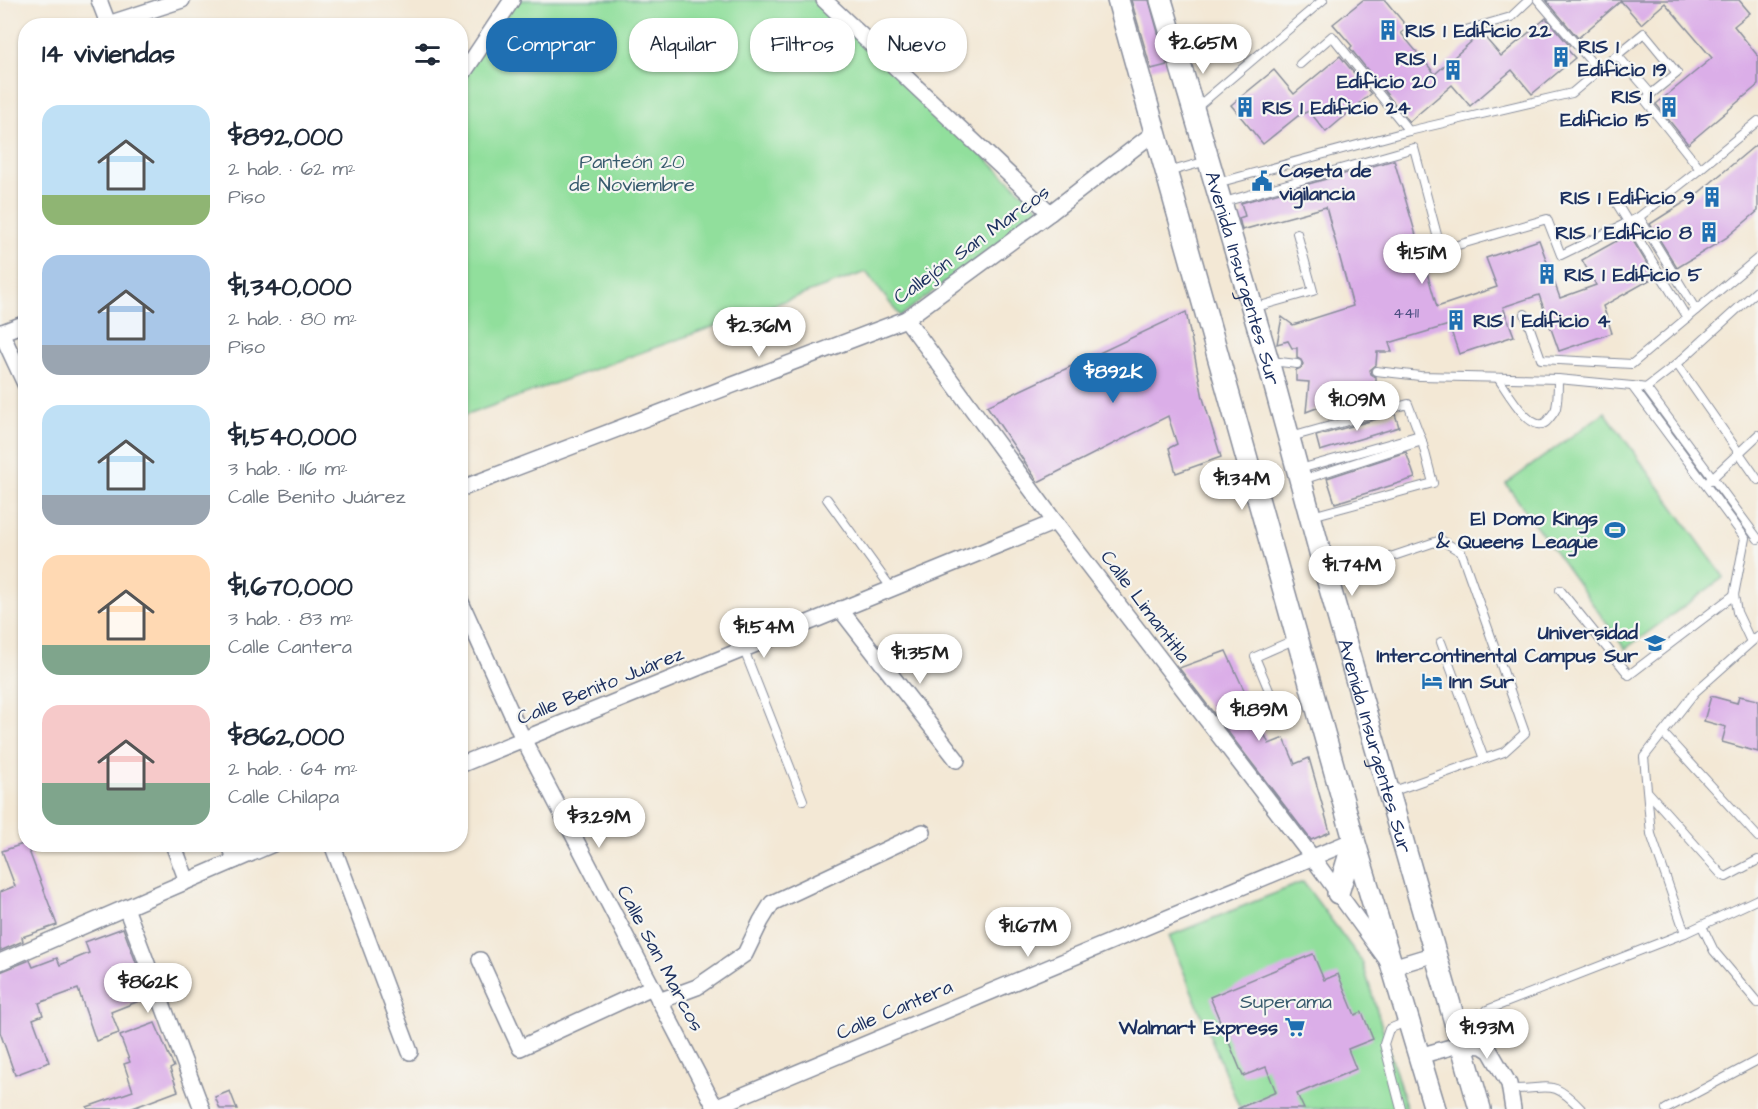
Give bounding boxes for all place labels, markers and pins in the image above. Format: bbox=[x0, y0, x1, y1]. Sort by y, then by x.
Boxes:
place label: RIS 1 Edificio 22 bbox=[1405, 17, 1552, 45]
building icon: RIS 1 Edificio 22 bbox=[1376, 18, 1400, 42]
pin: $2.65M bbox=[1154, 24, 1252, 75]
place label: RIS 1 Edificio 19 bbox=[1578, 33, 1667, 84]
place label: RIS 1 Edificio 20 bbox=[1337, 45, 1436, 96]
building icon: RIS 1 Edificio 19 bbox=[1549, 45, 1573, 69]
building icon: RIS 1 Edificio 20 bbox=[1441, 58, 1465, 82]
place label: RIS 1 Edificio 15 bbox=[1560, 83, 1653, 134]
place label: RIS 1 Edificio 24 bbox=[1262, 94, 1411, 122]
building icon: RIS 1 Edificio 24 bbox=[1233, 95, 1257, 119]
building icon: RIS 1 Edificio 15 bbox=[1657, 95, 1681, 119]
place label: Caseta de vigilancia bbox=[1279, 157, 1372, 209]
public building icon: Caseta de vigilancia bbox=[1250, 169, 1274, 193]
place label: RIS 1 Edificio 9 bbox=[1560, 184, 1695, 212]
building icon: RIS 1 Edificio 9 bbox=[1700, 185, 1724, 209]
place label: RIS 1 Edificio 8 bbox=[1555, 219, 1692, 247]
building icon: RIS 1 Edificio 8 bbox=[1697, 220, 1721, 244]
pin: $1.51M bbox=[1373, 234, 1471, 285]
place label: RIS 1 Edificio 5 bbox=[1564, 261, 1703, 289]
building icon: RIS 1 Edificio 5 bbox=[1535, 262, 1559, 286]
pin: $2.36M bbox=[710, 307, 808, 358]
place label: RIS 1 Edificio 4 bbox=[1473, 307, 1611, 335]
building icon: RIS 1 Edificio 4 bbox=[1444, 308, 1468, 332]
pin: $892K bbox=[1071, 353, 1155, 404]
pin: $1.09M bbox=[1308, 381, 1406, 432]
pin: $1.34M bbox=[1193, 460, 1291, 511]
place label: El Domo Kings & Queens League bbox=[1435, 505, 1598, 557]
sports icon: El Domo Kings & Queens League bbox=[1603, 518, 1627, 542]
pin: $1.74M bbox=[1303, 546, 1401, 597]
pin: $1.54M bbox=[715, 608, 813, 659]
place label: Universidad Intercontinental Campus Sur bbox=[1376, 619, 1639, 670]
school or university icon: Universidad Intercontinental Campus Sur bbox=[1643, 631, 1667, 655]
pin: $1.35M bbox=[871, 634, 969, 685]
place label: Inn Sur bbox=[1449, 668, 1515, 696]
hotel icon: Inn Sur bbox=[1420, 669, 1444, 693]
pin: $1.89M bbox=[1210, 691, 1308, 742]
pin: $3.29M bbox=[550, 798, 648, 849]
pin: $1.67M bbox=[979, 907, 1077, 958]
pin: $862K bbox=[106, 963, 190, 1014]
pin: $1.93M bbox=[1438, 1009, 1536, 1060]
place label: Walmart Express bbox=[1118, 1014, 1278, 1042]
supermarket icon: Walmart Express bbox=[1283, 1015, 1307, 1039]

